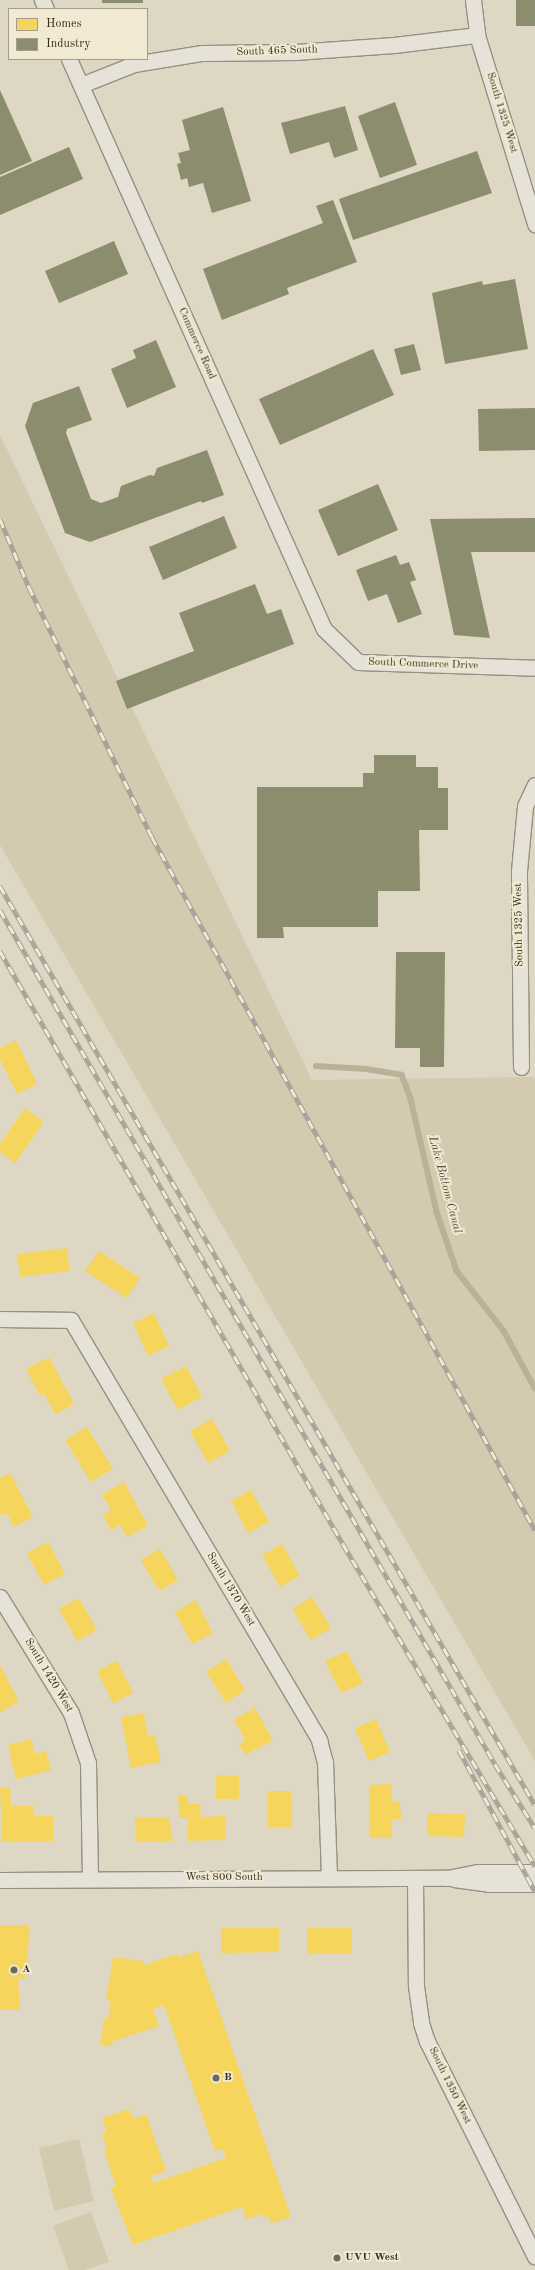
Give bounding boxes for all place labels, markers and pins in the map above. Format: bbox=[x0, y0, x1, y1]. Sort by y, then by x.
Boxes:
place label: A bbox=[22, 1963, 30, 1977]
marker: A bbox=[9, 1965, 19, 1975]
place label: B bbox=[224, 2071, 232, 2085]
marker: B bbox=[211, 2073, 221, 2083]
place label: UVU West bbox=[345, 2251, 399, 2265]
marker: UVU West bbox=[332, 2253, 342, 2263]

